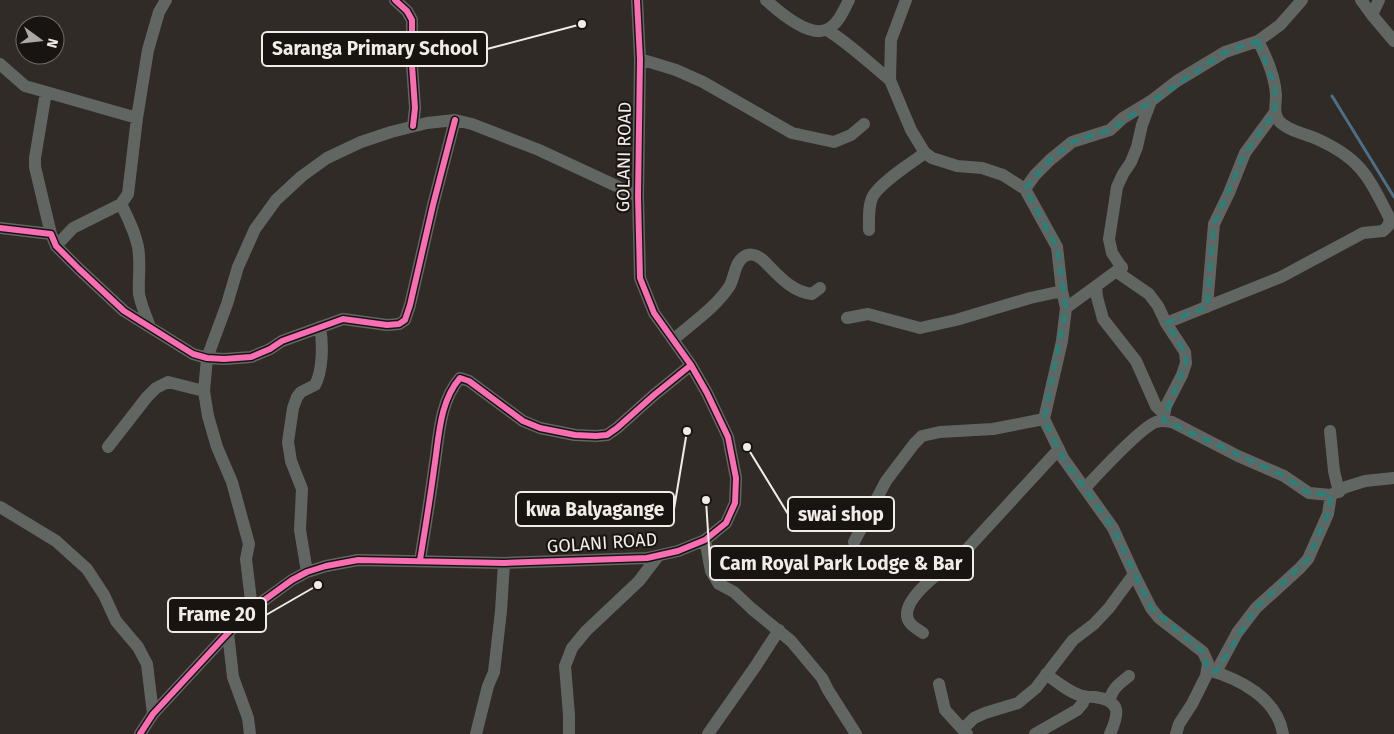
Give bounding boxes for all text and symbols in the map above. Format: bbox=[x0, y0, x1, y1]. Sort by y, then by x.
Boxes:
north arrow bbox=[15, 15, 65, 65]
callout: Saranga Primary School bbox=[262, 32, 487, 66]
text: N bbox=[43, 37, 61, 50]
text: Saranga Primary School bbox=[272, 37, 478, 60]
street label: GOLANI ROAD bbox=[612, 102, 636, 212]
callout: kwa Balyagange bbox=[516, 492, 674, 526]
callout: swai shop bbox=[788, 497, 894, 531]
text: kwa Balyagange bbox=[526, 498, 664, 521]
text: swai shop bbox=[798, 503, 884, 526]
street label: GOLANI ROAD bbox=[546, 528, 658, 558]
callout: Cam Royal Park Lodge & Bar bbox=[710, 546, 973, 580]
text: Cam Royal Park Lodge & Bar bbox=[720, 552, 963, 575]
callout: Frame 20 bbox=[168, 598, 266, 632]
text: Frame 20 bbox=[178, 603, 256, 626]

